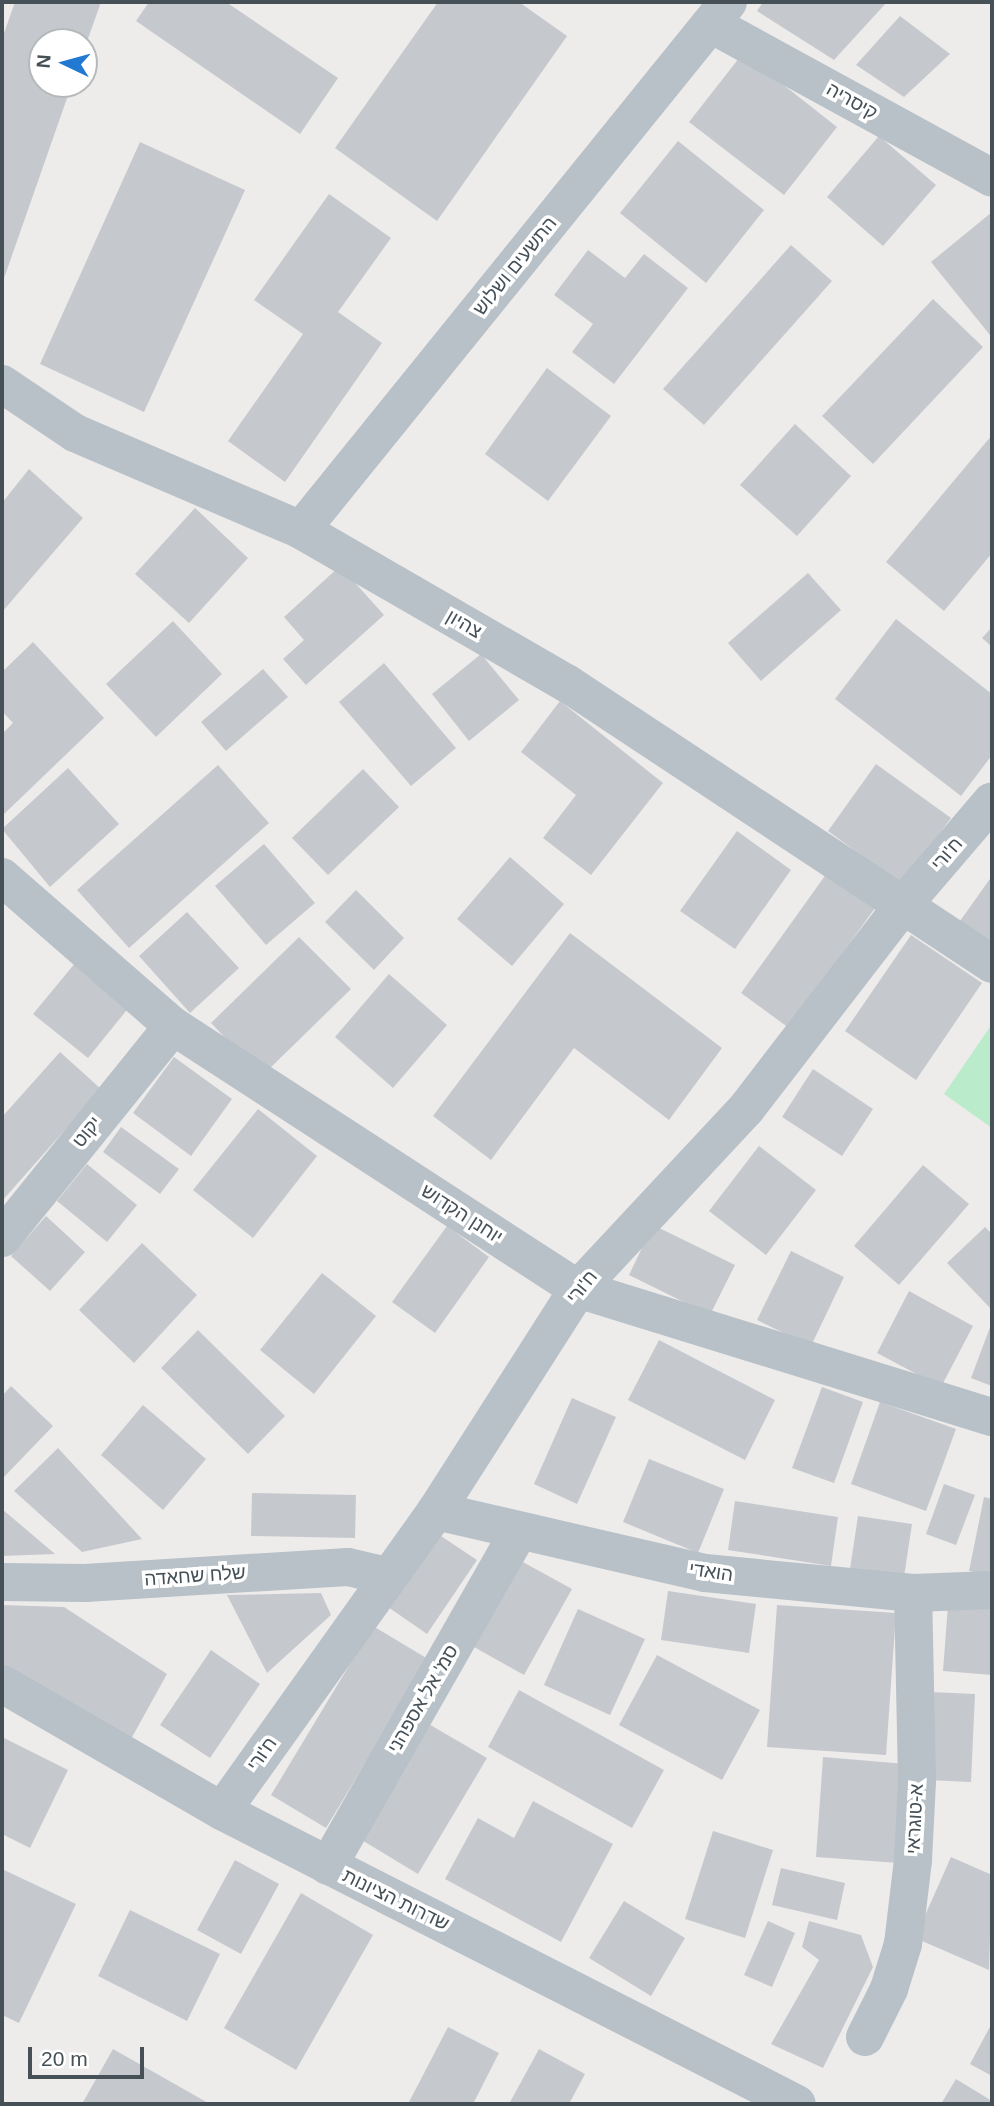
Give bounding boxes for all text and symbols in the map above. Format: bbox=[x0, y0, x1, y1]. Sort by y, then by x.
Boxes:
north arrow bbox=[28, 28, 98, 98]
text: N bbox=[33, 54, 55, 69]
street label: קיסריה bbox=[822, 78, 882, 124]
street label: התשעים ושלוש bbox=[468, 212, 562, 320]
street label: צהיון bbox=[442, 605, 486, 643]
street label: ח'ורי bbox=[927, 833, 967, 875]
street label: יקוט bbox=[68, 1112, 106, 1152]
street label: יוחנן הקדוש bbox=[417, 1179, 507, 1249]
street label: ח'ורי bbox=[562, 1266, 602, 1308]
street label: הואדי bbox=[687, 1558, 735, 1586]
street label: שלח שחאדה bbox=[144, 1561, 246, 1591]
street label: סמ' אל אספהני bbox=[383, 1641, 463, 1757]
street label: ח'ורי bbox=[242, 1733, 282, 1775]
street label: א-טוגראי bbox=[902, 1783, 928, 1855]
street label: שדרות הציונות bbox=[339, 1864, 453, 1936]
scale bar bbox=[32, 2032, 147, 2076]
text: 20 m bbox=[41, 2047, 88, 2070]

